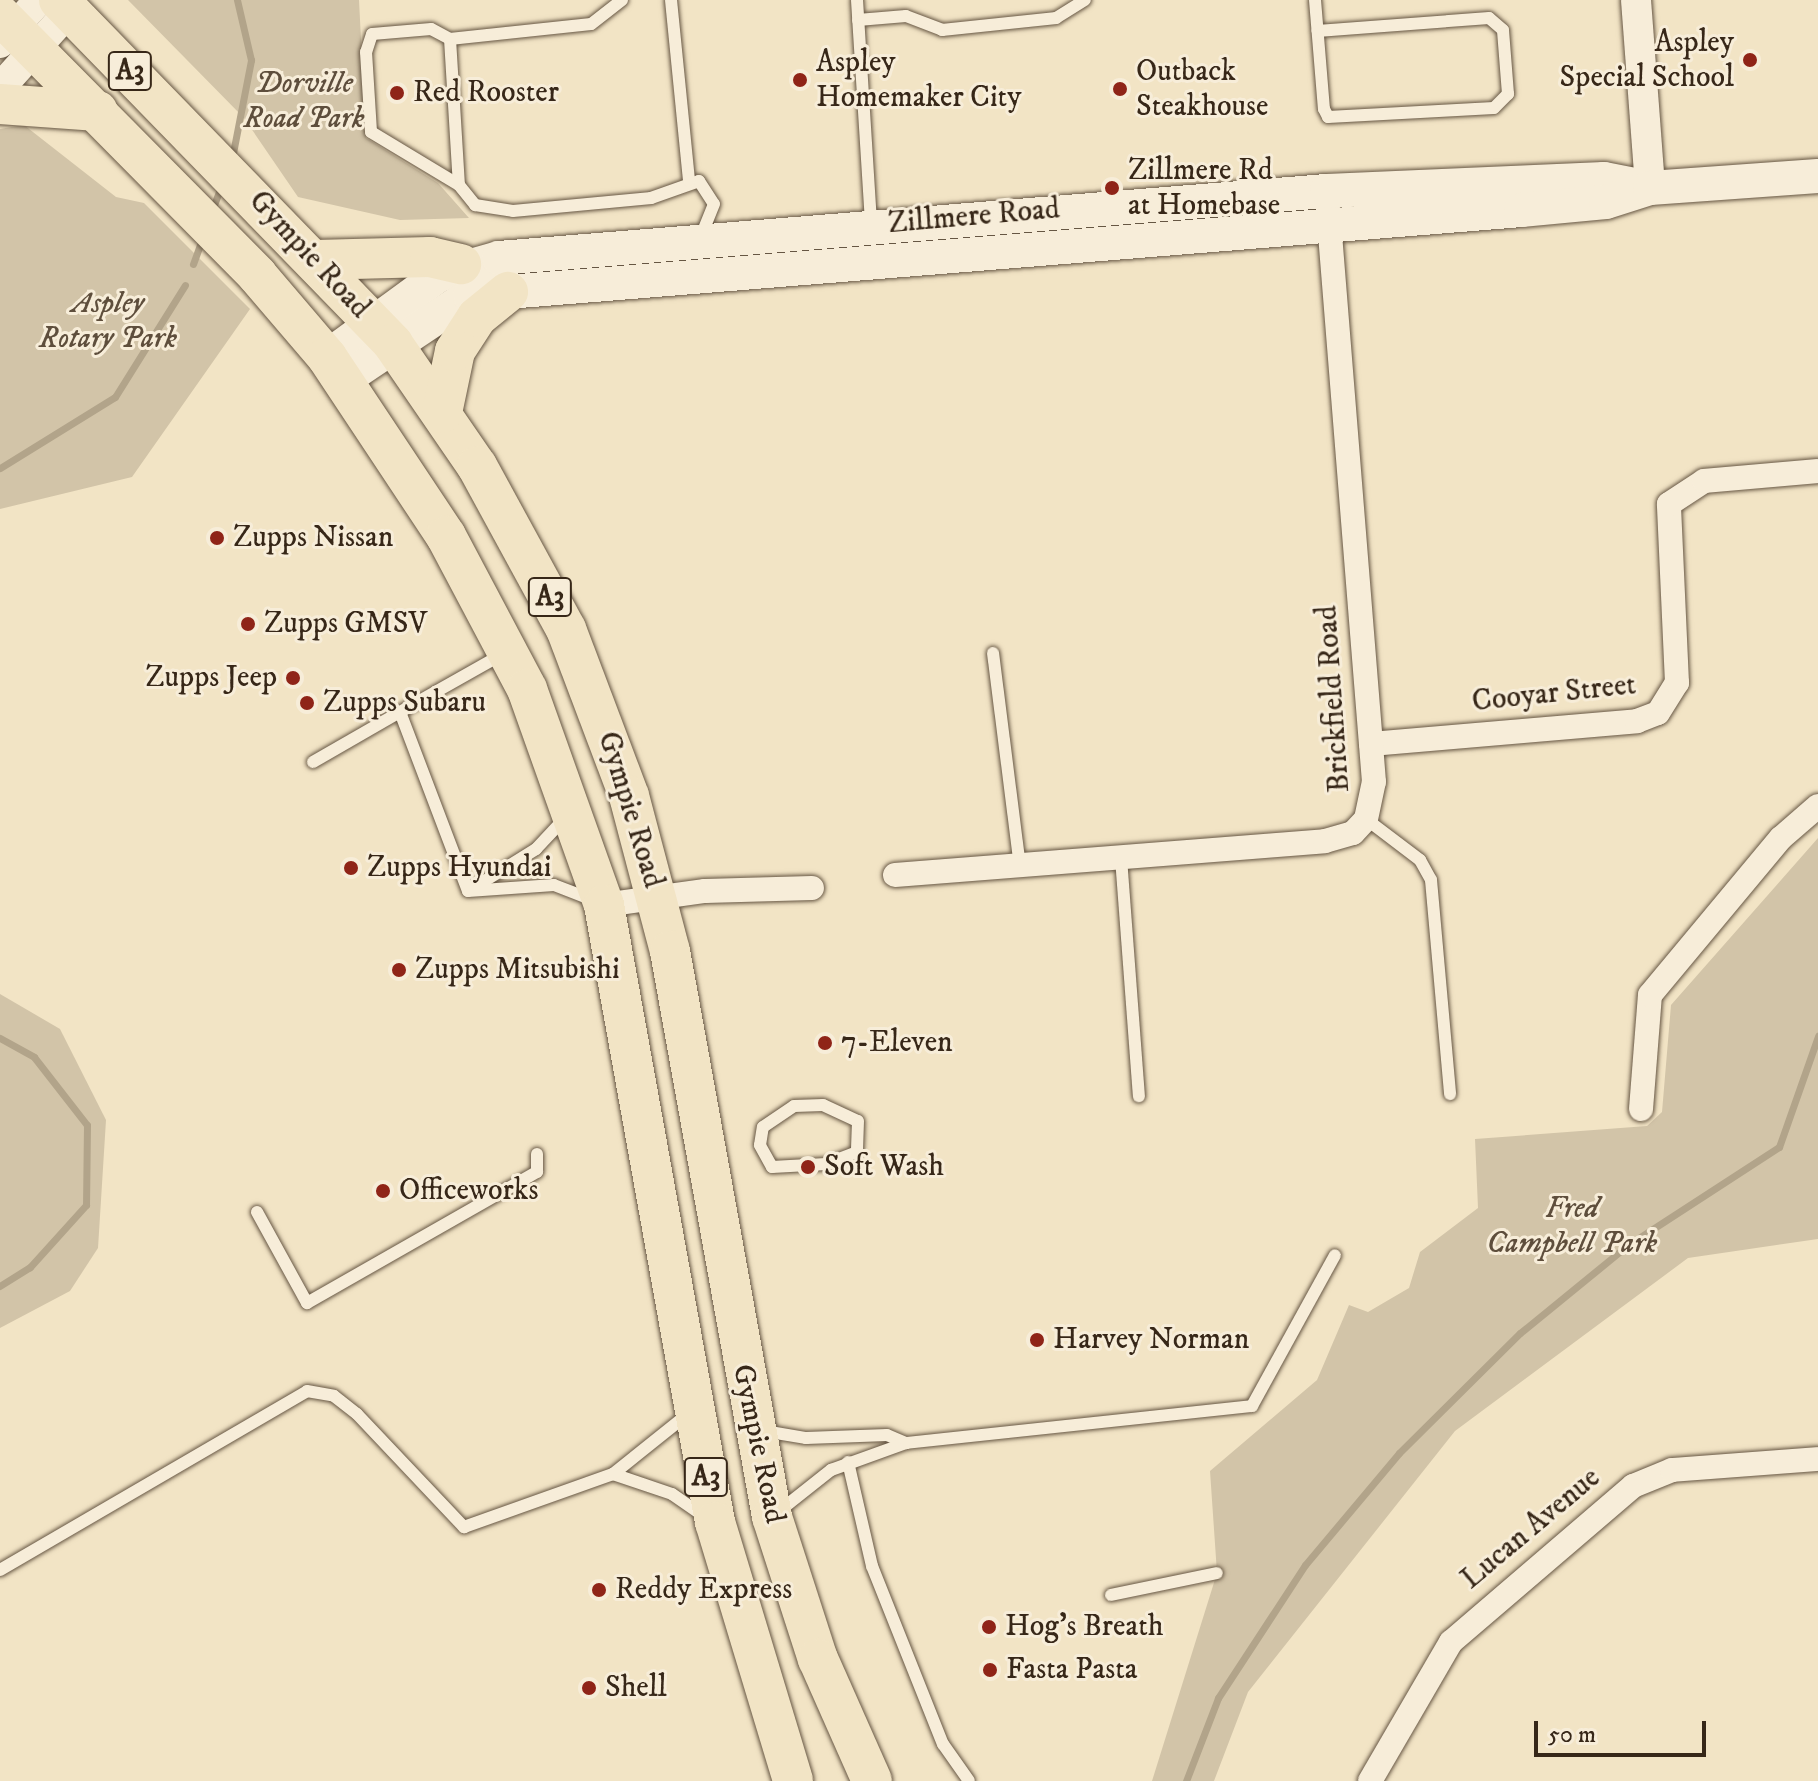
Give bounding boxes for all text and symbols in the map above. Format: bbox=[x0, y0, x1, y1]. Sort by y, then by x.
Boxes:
place label: Aspley Special School bbox=[1560, 25, 1734, 96]
place label: Aspley Homemaker City bbox=[816, 45, 1021, 116]
road number: A3 bbox=[106, 47, 154, 95]
marker: Aspley Special School bbox=[1741, 51, 1759, 69]
place label: Outback Steakhouse bbox=[1136, 54, 1269, 124]
park label: Dorville Road Park bbox=[243, 66, 365, 136]
marker: Aspley Homemaker City bbox=[791, 71, 809, 89]
place label: Red Rooster bbox=[413, 75, 559, 111]
marker: Outback Steakhouse bbox=[1111, 80, 1129, 98]
marker: Red Rooster bbox=[388, 84, 406, 102]
place label: Zillmere Rd at Homebase bbox=[1128, 153, 1280, 224]
marker: Zillmere Rd at Homebase bbox=[1103, 179, 1121, 197]
street label: Gympie Road bbox=[241, 184, 377, 326]
street label: Zillmere Road bbox=[887, 192, 1061, 242]
park label: Aspley Rotary Park bbox=[39, 286, 177, 356]
place label: Zupps Nissan bbox=[233, 520, 393, 556]
marker: Zupps Nissan bbox=[208, 529, 226, 547]
road number: A3 bbox=[526, 573, 574, 621]
street label: Brickfield Road bbox=[1310, 604, 1358, 794]
place label: Zupps GMSV bbox=[264, 606, 427, 642]
marker: Zupps GMSV bbox=[239, 615, 257, 633]
place label: Zupps Jeep bbox=[145, 660, 277, 696]
street label: Cooyar Street bbox=[1470, 667, 1638, 721]
marker: Zupps Jeep bbox=[284, 669, 302, 687]
place label: Zupps Subaru bbox=[323, 685, 486, 721]
marker: Zupps Subaru bbox=[298, 694, 316, 712]
street label: Gympie Road bbox=[589, 728, 671, 892]
place label: Zupps Hyundai bbox=[367, 850, 552, 886]
marker: Zupps Hyundai bbox=[342, 859, 360, 877]
place label: Zupps Mitsubishi bbox=[415, 952, 620, 988]
marker: Zupps Mitsubishi bbox=[390, 961, 408, 979]
place label: 7-Eleven bbox=[841, 1025, 953, 1061]
marker: 7-Eleven bbox=[816, 1034, 834, 1052]
place label: Soft Wash bbox=[824, 1149, 944, 1185]
marker: Soft Wash bbox=[799, 1158, 817, 1176]
place label: Officeworks bbox=[399, 1173, 538, 1209]
marker: Officeworks bbox=[374, 1182, 392, 1200]
park label: Fred Campbell Park bbox=[1487, 1191, 1657, 1262]
place label: Harvey Norman bbox=[1053, 1322, 1249, 1358]
marker: Harvey Norman bbox=[1028, 1331, 1046, 1349]
street label: Gympie Road bbox=[724, 1361, 792, 1527]
road number: A3 bbox=[682, 1453, 730, 1501]
street label: Lucan Avenue bbox=[1454, 1460, 1608, 1598]
place label: Reddy Express bbox=[615, 1572, 792, 1608]
marker: Reddy Express bbox=[590, 1581, 608, 1599]
place label: Hog's Breath bbox=[1005, 1609, 1163, 1645]
marker: Hog's Breath bbox=[980, 1618, 998, 1636]
place label: Fasta Pasta bbox=[1006, 1652, 1138, 1688]
marker: Fasta Pasta bbox=[981, 1661, 999, 1679]
place label: Shell bbox=[605, 1670, 667, 1706]
marker: Shell bbox=[580, 1679, 598, 1697]
scale bar bbox=[1538, 1705, 1710, 1755]
text: 50 m bbox=[1548, 1720, 1596, 1750]

